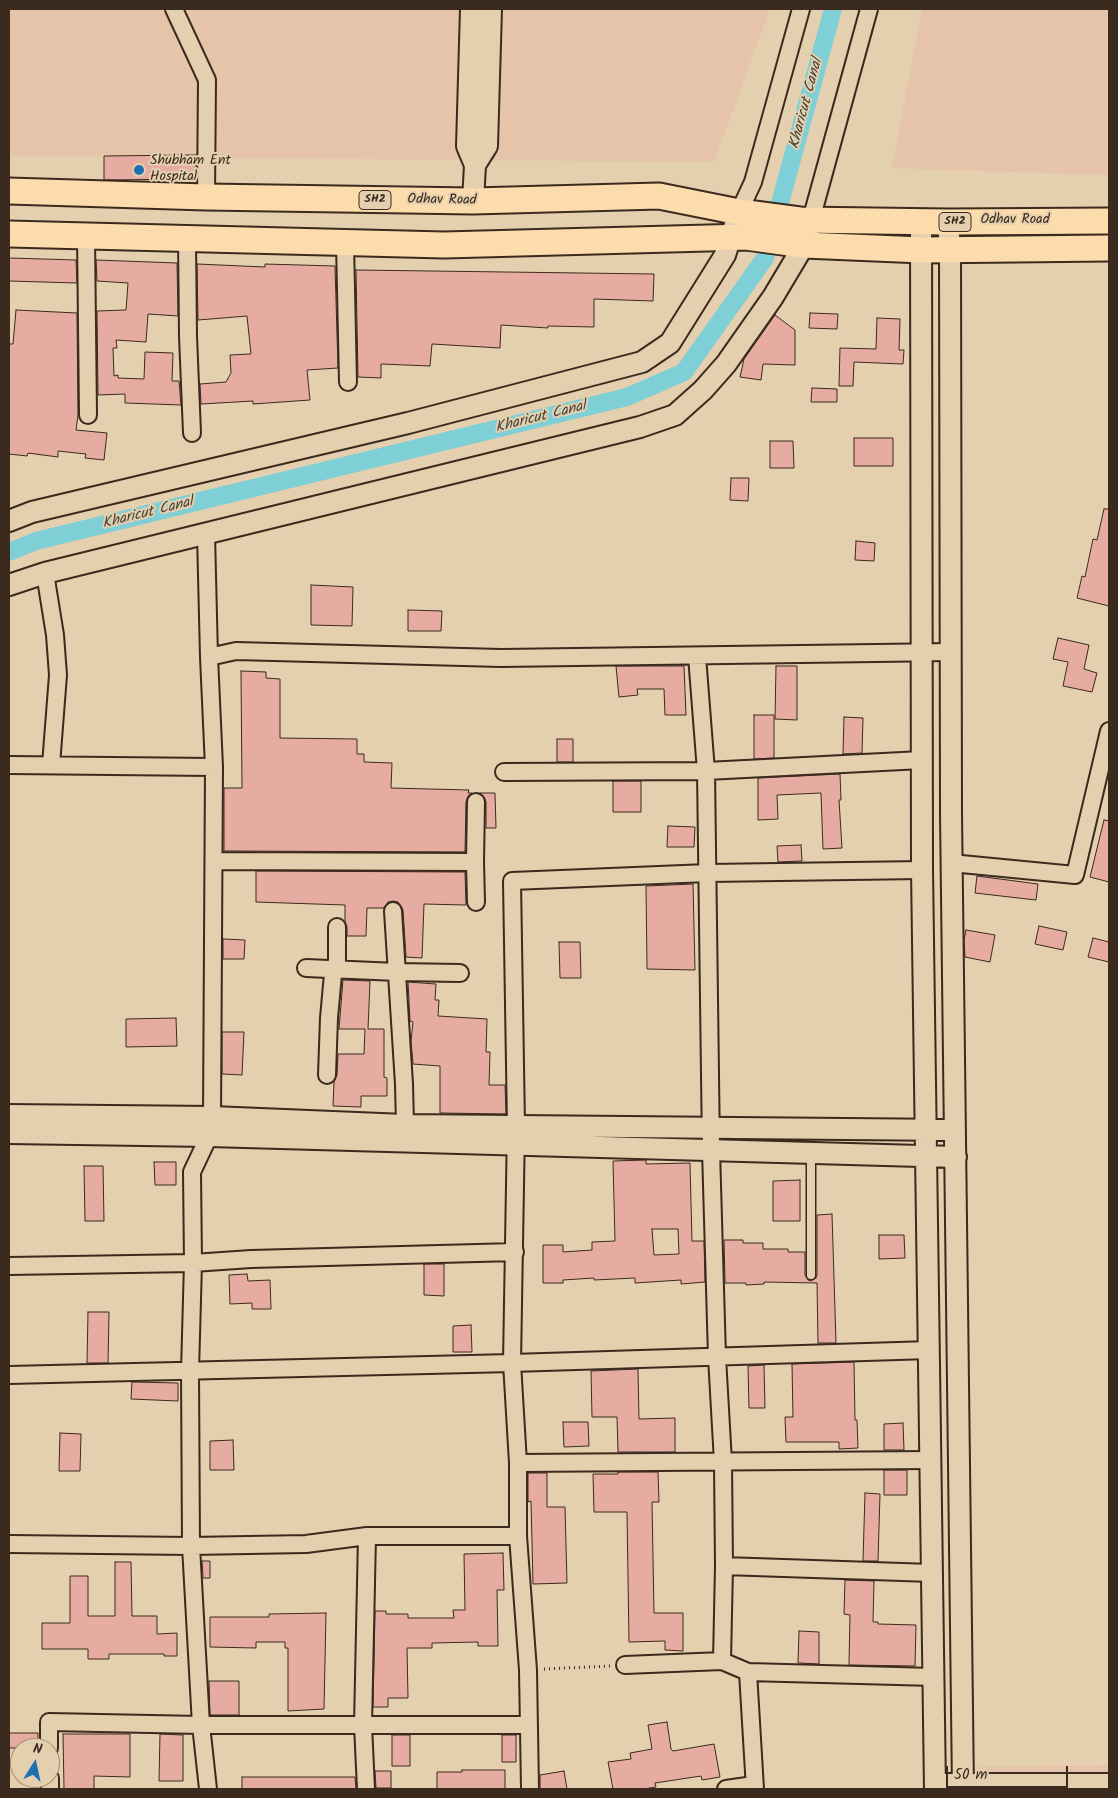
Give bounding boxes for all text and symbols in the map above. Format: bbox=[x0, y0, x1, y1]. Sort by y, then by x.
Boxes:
water label: Kharicut Canal bbox=[786, 57, 828, 151]
place label: Shubham Ent Hospital bbox=[150, 154, 231, 186]
marker: Shubham Ent Hospital bbox=[132, 163, 146, 177]
road number: SH2 bbox=[359, 190, 391, 210]
street label: Odhav Road bbox=[407, 192, 477, 210]
road number: SH2 bbox=[939, 212, 971, 232]
street label: Odhav Road bbox=[980, 213, 1050, 229]
water label: Kharicut Canal bbox=[494, 398, 588, 438]
water label: Kharicut Canal bbox=[101, 494, 195, 534]
north arrow bbox=[10, 1738, 60, 1788]
text: N bbox=[31, 1738, 44, 1761]
scale bar bbox=[948, 1756, 1070, 1788]
text: 50 m bbox=[954, 1763, 988, 1787]

